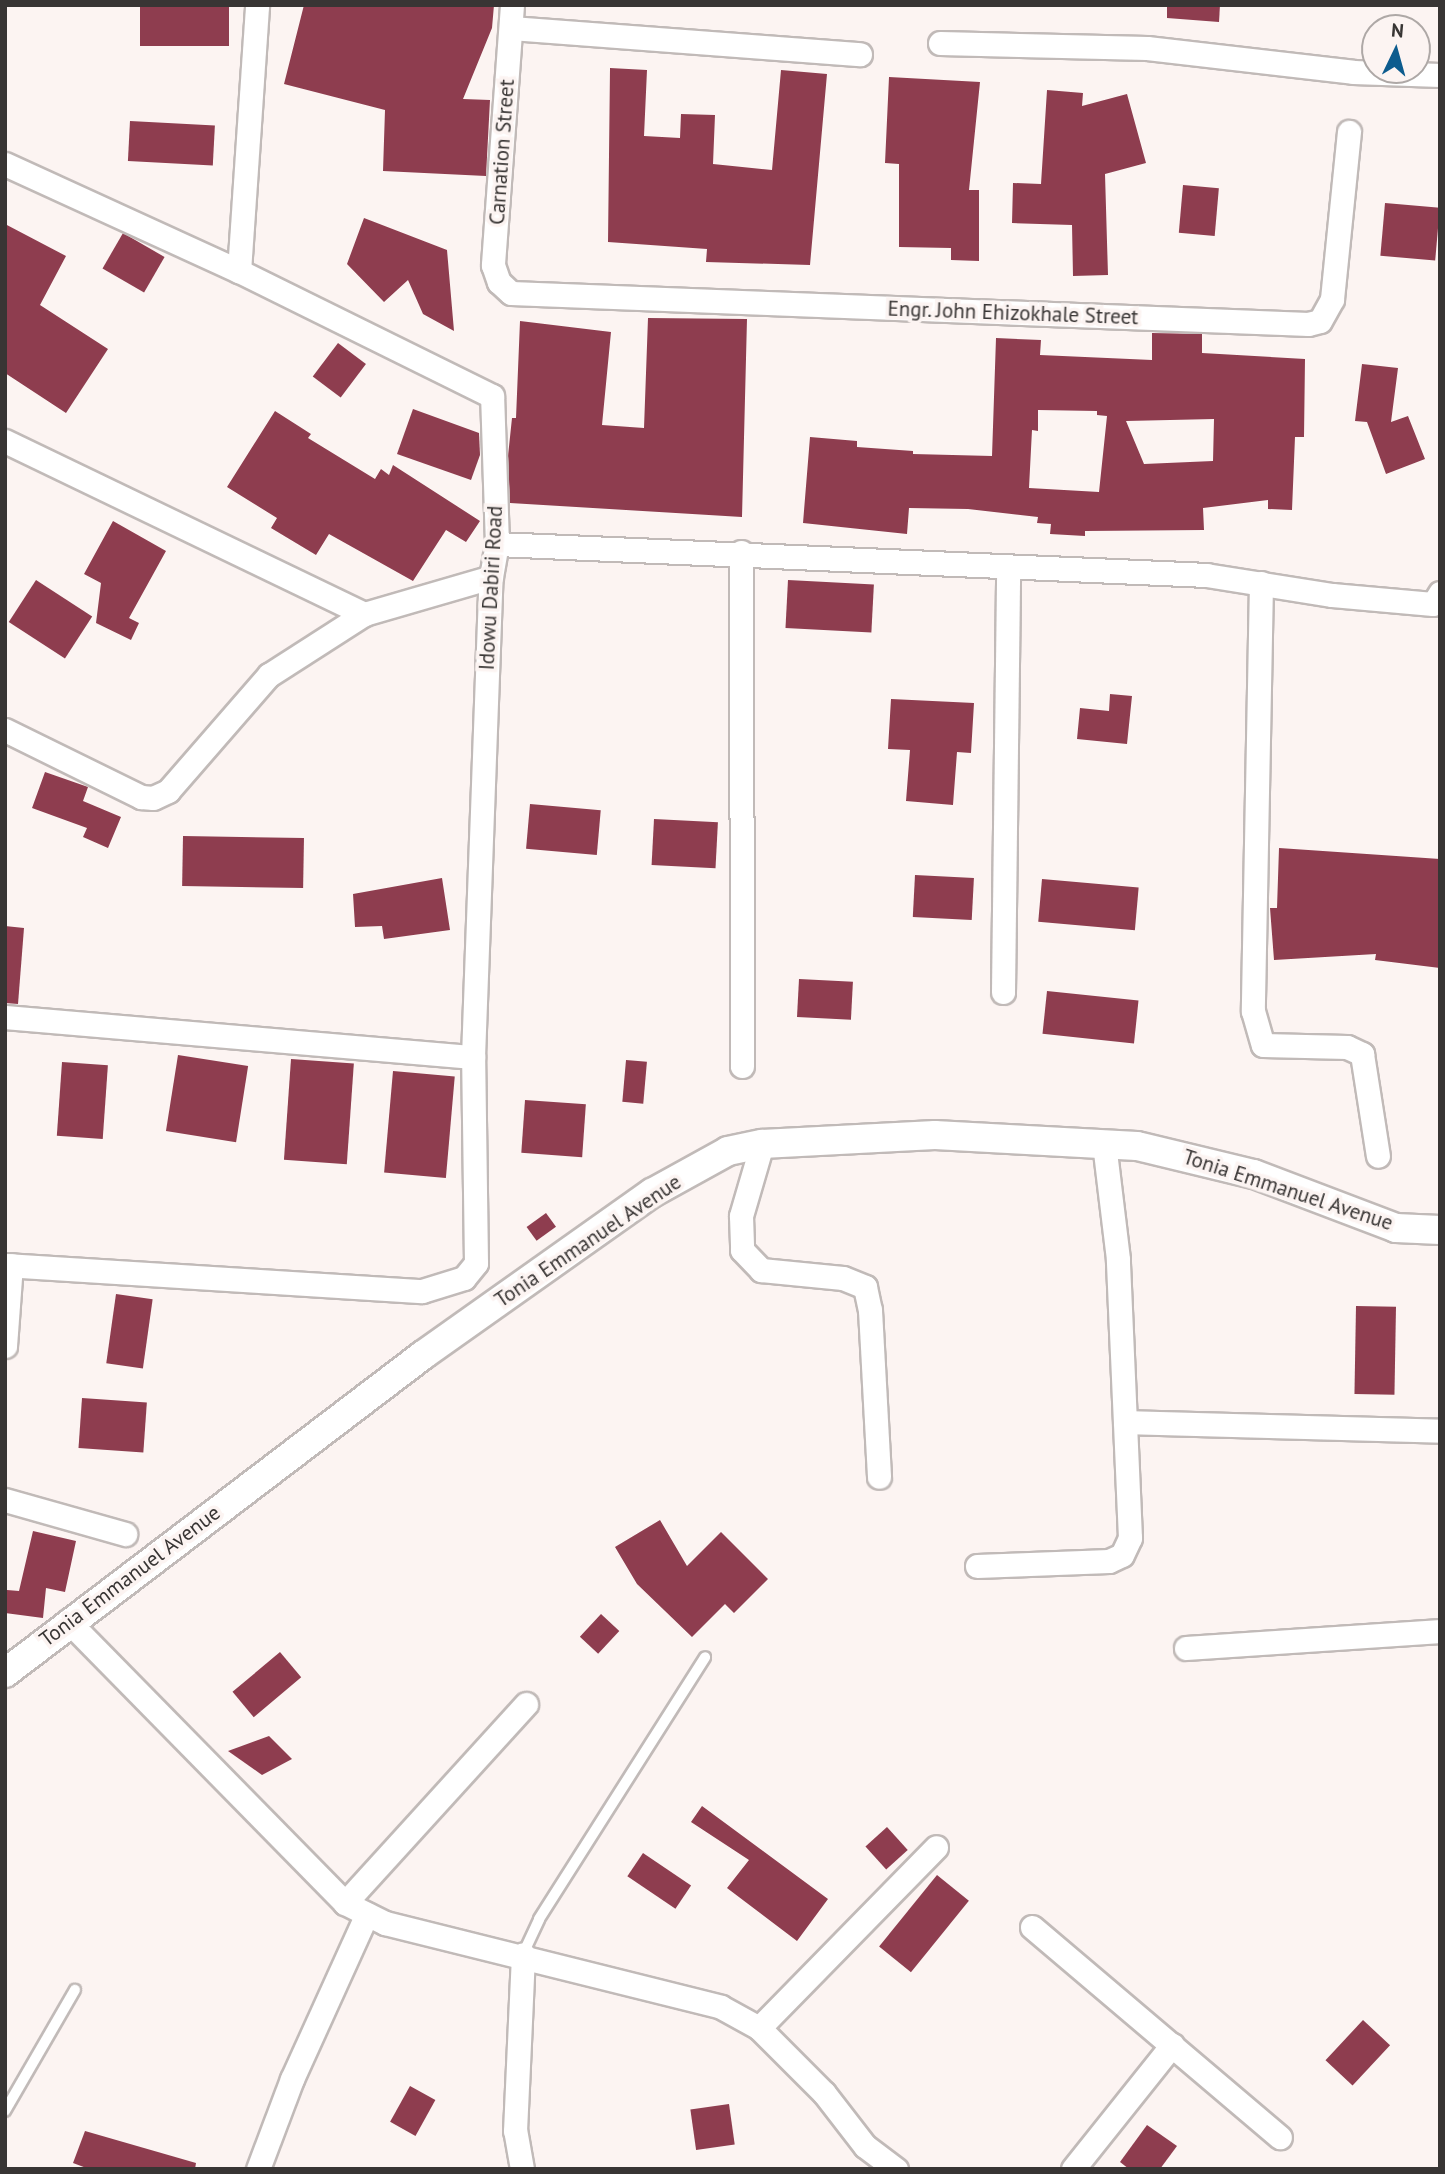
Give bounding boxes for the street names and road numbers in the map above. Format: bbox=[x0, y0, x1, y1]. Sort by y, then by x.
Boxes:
street label: Carnation Street bbox=[484, 78, 520, 226]
street label: Engr. John Ehizokhale Street bbox=[886, 296, 1140, 330]
street label: Idowu Dabiri Road bbox=[474, 505, 508, 671]
street label: Tonia Emmanuel Avenue bbox=[1180, 1144, 1396, 1236]
street label: Tonia Emmanuel Avenue bbox=[490, 1169, 686, 1313]
street label: Tonia Emmanuel Avenue bbox=[35, 1500, 225, 1652]

